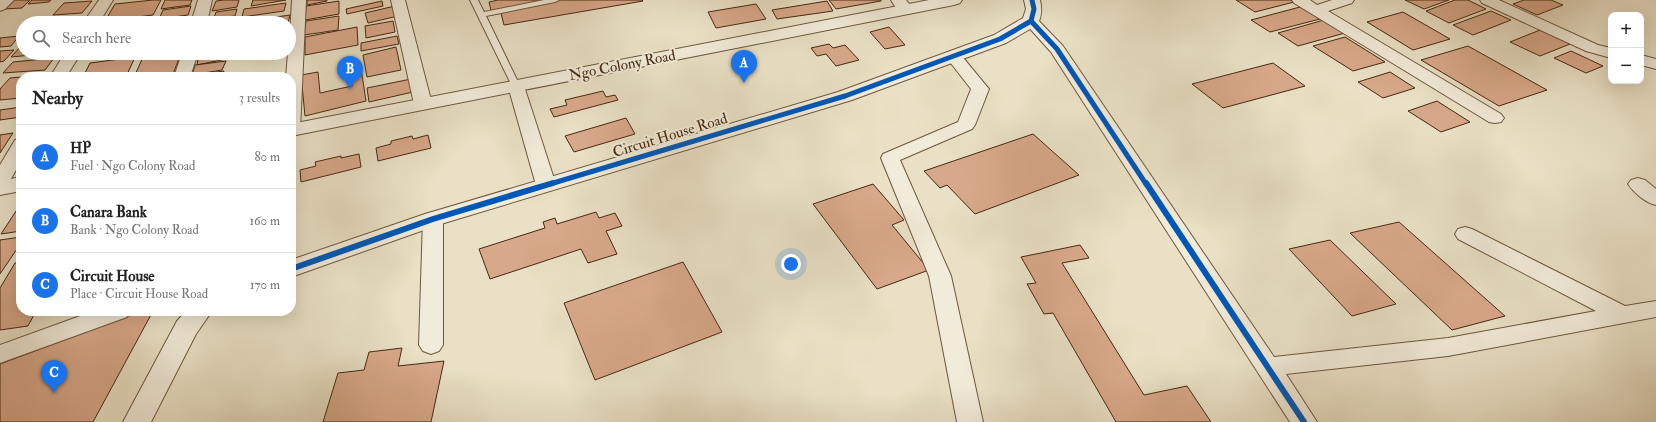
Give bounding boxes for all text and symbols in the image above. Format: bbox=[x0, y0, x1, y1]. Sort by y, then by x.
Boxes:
map controls bbox=[1608, 12, 1644, 84]
button: + bbox=[1608, 12, 1644, 48]
search box bbox=[16, 16, 296, 60]
icon: search bbox=[30, 27, 52, 49]
text: Search here bbox=[62, 29, 131, 48]
street label: Ngo Colony Road bbox=[567, 46, 678, 85]
button: − bbox=[1608, 48, 1644, 84]
pin: A bbox=[731, 50, 757, 83]
pin: B bbox=[337, 56, 363, 89]
text: Nearby bbox=[32, 88, 83, 109]
text: 3 results bbox=[239, 90, 280, 106]
street label: Circuit House Road bbox=[610, 109, 730, 162]
text: HP bbox=[70, 139, 91, 158]
text: A bbox=[41, 149, 49, 165]
text: 80 m bbox=[254, 149, 280, 165]
text: Fuel · Ngo Colony Road bbox=[70, 158, 196, 174]
text: Canara Bank bbox=[70, 203, 147, 222]
text: B bbox=[41, 213, 49, 229]
text: 160 m bbox=[249, 213, 280, 229]
text: Bank · Ngo Colony Road bbox=[70, 222, 199, 238]
your location bbox=[781, 254, 801, 274]
text: Circuit House bbox=[70, 267, 155, 286]
text: C bbox=[40, 277, 50, 293]
text: 170 m bbox=[250, 277, 280, 293]
text: Place · Circuit House Road bbox=[70, 286, 208, 302]
pin: C bbox=[41, 360, 67, 393]

